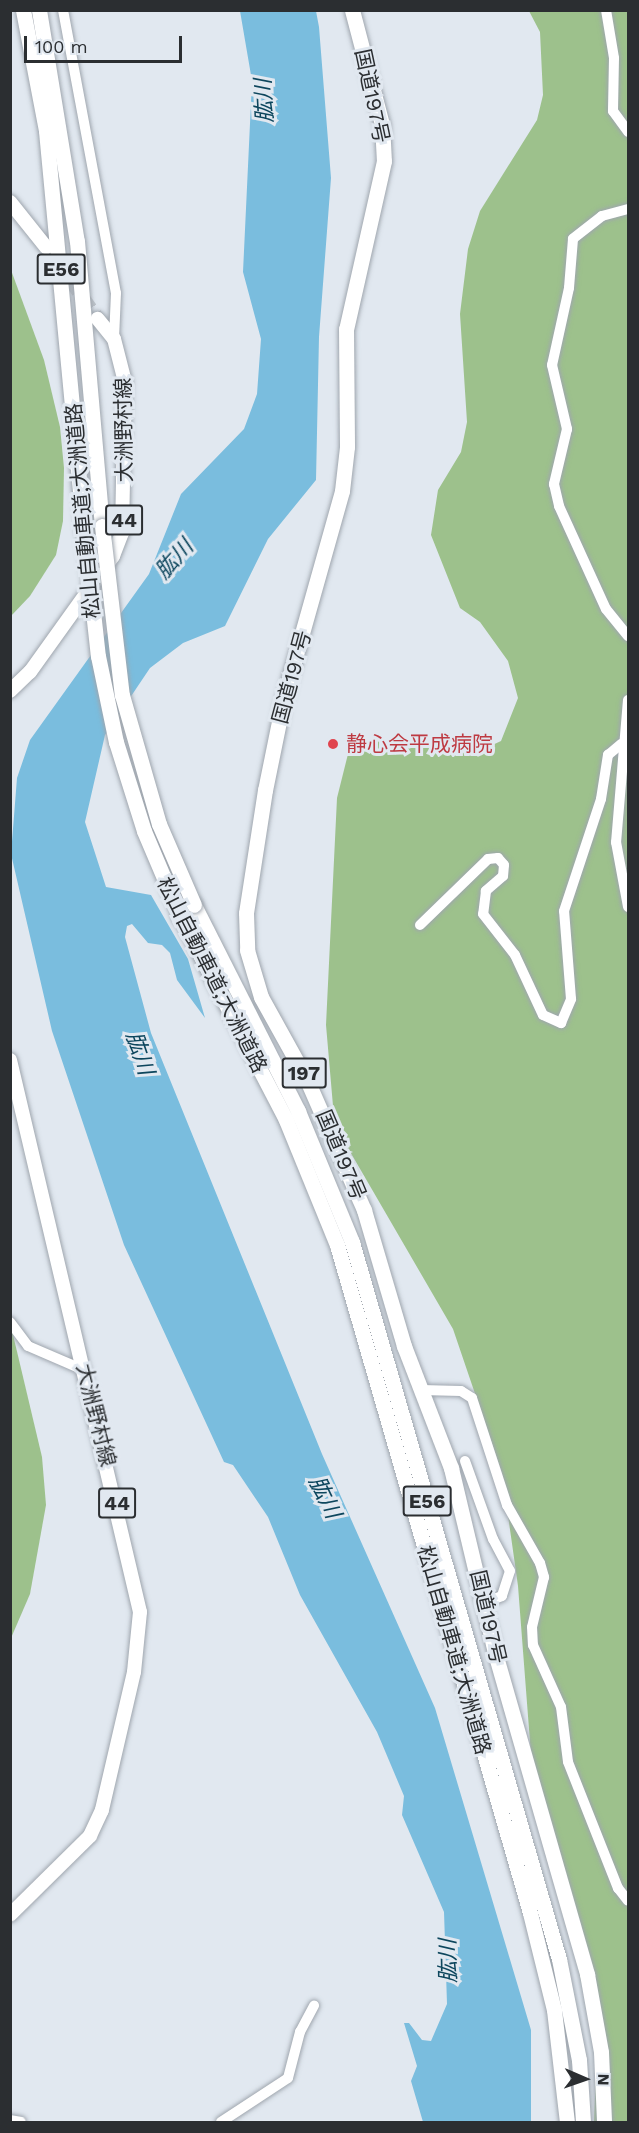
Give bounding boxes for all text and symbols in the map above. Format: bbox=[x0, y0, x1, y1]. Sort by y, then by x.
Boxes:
scale bar bbox=[27, 24, 184, 62]
text: 100 m bbox=[35, 36, 88, 57]
street label: 国道197号 bbox=[350, 47, 394, 145]
water label: 肱川 bbox=[250, 78, 278, 124]
road number: E56 bbox=[36, 252, 86, 286]
street label: 大洲野村線 bbox=[110, 377, 138, 483]
street label: 松山自動車道;大洲道路 bbox=[61, 402, 105, 620]
road number: 44 bbox=[104, 503, 144, 537]
water label: 肱川 bbox=[149, 534, 199, 584]
street label: 国道197号 bbox=[267, 628, 317, 726]
place label: 静心会平成病院 bbox=[346, 731, 493, 757]
marker: 静心会平成病院 bbox=[324, 735, 342, 753]
street label: 松山自動車道;大洲道路 bbox=[152, 873, 272, 1077]
water label: 肱川 bbox=[120, 1028, 160, 1078]
road number: 197 bbox=[282, 1056, 326, 1090]
street label: 国道197号 bbox=[311, 1106, 371, 1204]
street label: 大洲野村線 bbox=[71, 1361, 121, 1469]
water label: 肱川 bbox=[303, 1471, 347, 1523]
road number: E56 bbox=[402, 1484, 452, 1518]
road number: 44 bbox=[98, 1486, 136, 1520]
street label: 松山自動車道;大洲道路 bbox=[412, 1543, 496, 1757]
street label: 国道197号 bbox=[465, 1568, 511, 1666]
water label: 肱川 bbox=[434, 1939, 462, 1983]
north arrow bbox=[555, 2049, 615, 2109]
text: N bbox=[594, 2073, 613, 2086]

